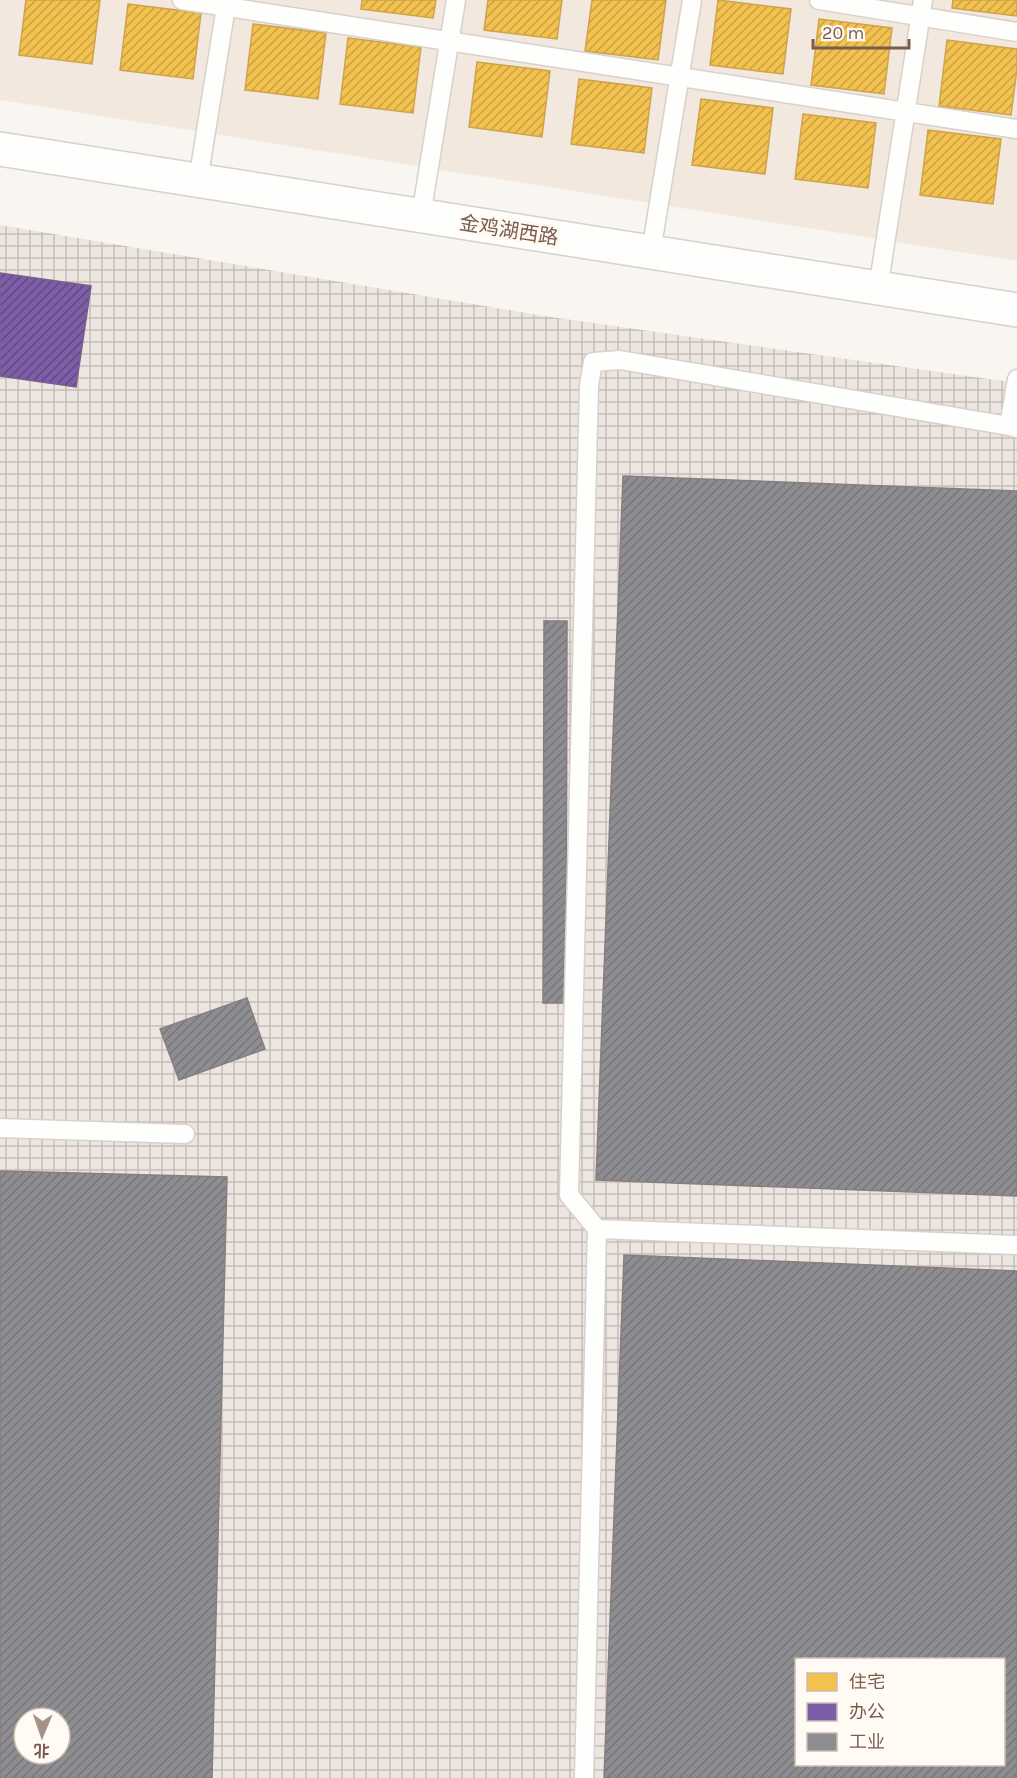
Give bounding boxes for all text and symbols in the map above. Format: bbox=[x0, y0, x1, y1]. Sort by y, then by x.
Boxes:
scale bar bbox=[813, 12, 909, 50]
text: 20 m bbox=[822, 22, 864, 44]
street label: 金鸡湖西路 bbox=[458, 211, 560, 250]
legend bbox=[795, 1658, 1005, 1766]
text: 住宅 bbox=[849, 1671, 885, 1693]
text: 办公 bbox=[849, 1701, 885, 1723]
north arrow bbox=[12, 1706, 72, 1766]
text: 工业 bbox=[849, 1731, 885, 1753]
text: 北 bbox=[33, 1741, 50, 1760]

